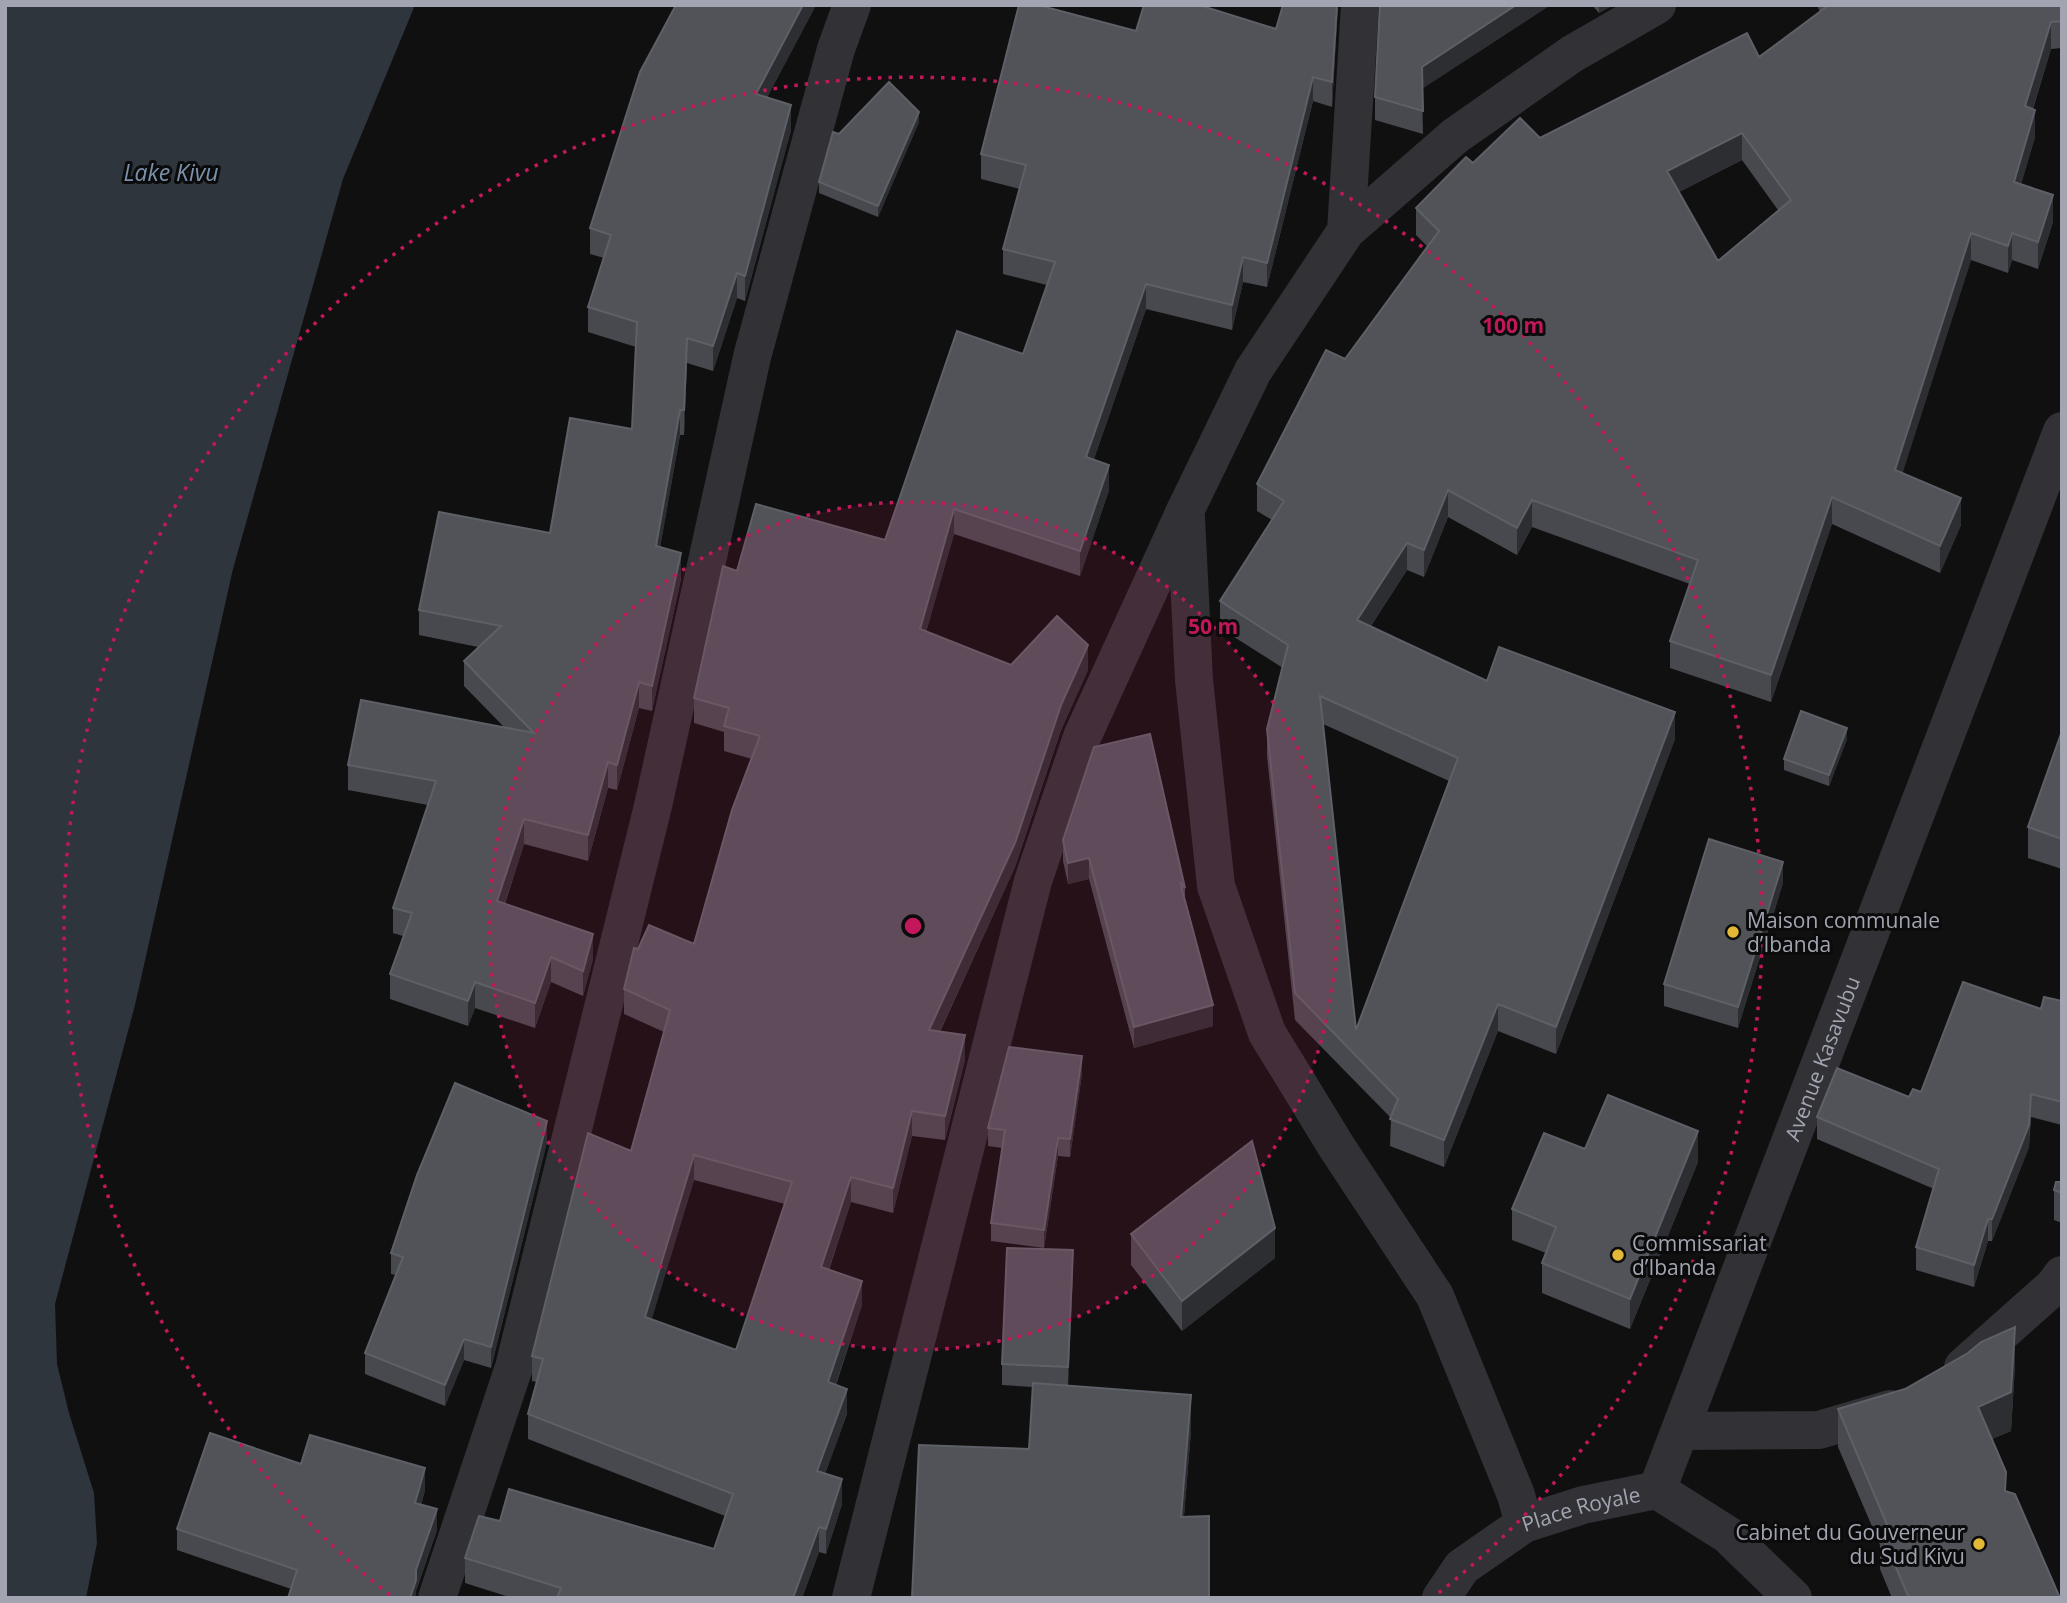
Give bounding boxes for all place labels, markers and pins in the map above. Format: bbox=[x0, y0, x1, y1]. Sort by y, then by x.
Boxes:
place label: Maison communale d’Ibanda bbox=[1747, 906, 1940, 958]
centre of rings bbox=[901, 914, 925, 938]
marker: Maison communale d’Ibanda bbox=[1725, 924, 1741, 940]
place label: Commissariat d’Ibanda bbox=[1632, 1229, 1767, 1281]
marker: Commissariat d’Ibanda bbox=[1610, 1247, 1626, 1263]
place label: Cabinet du Gouverneur du Sud Kivu bbox=[1735, 1518, 1965, 1570]
marker: Cabinet du Gouverneur du Sud Kivu bbox=[1971, 1536, 1987, 1552]

